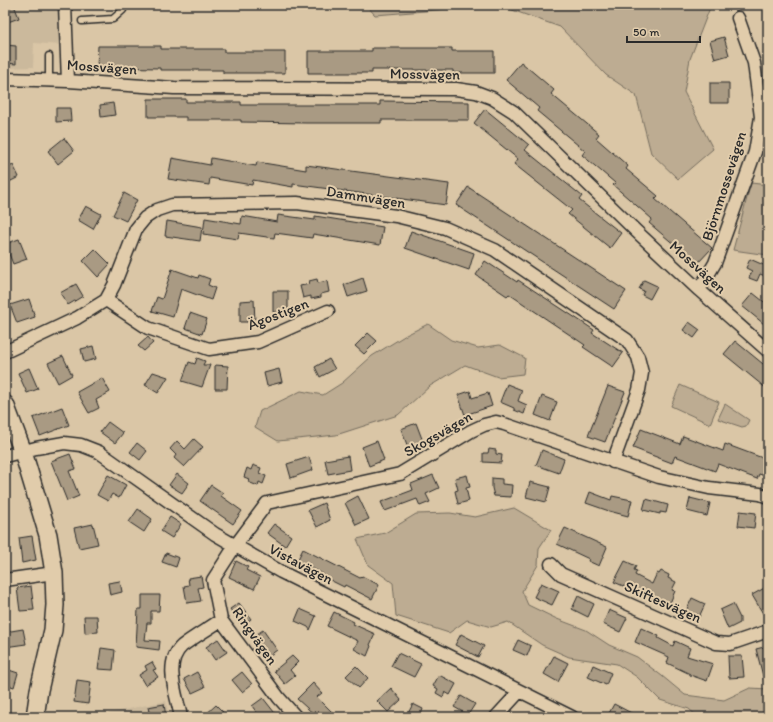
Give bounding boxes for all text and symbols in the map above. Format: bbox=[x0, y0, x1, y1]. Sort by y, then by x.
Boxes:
scale bar bbox=[627, 18, 700, 44]
text: 50 m bbox=[633, 25, 659, 39]
street label: Mossvägen bbox=[66, 56, 138, 78]
street label: Mossvägen bbox=[390, 64, 460, 84]
street label: Björnmossevägen bbox=[698, 129, 750, 243]
street label: Dammvägen bbox=[325, 182, 407, 212]
street label: Mossvägen bbox=[666, 237, 730, 297]
street label: Ägostigen bbox=[245, 294, 311, 334]
street label: Skogsvägen bbox=[401, 407, 476, 461]
street label: Vistavägen bbox=[266, 540, 336, 588]
street label: Skiftesvägen bbox=[622, 577, 704, 627]
street label: Ringvägen bbox=[229, 604, 281, 668]

